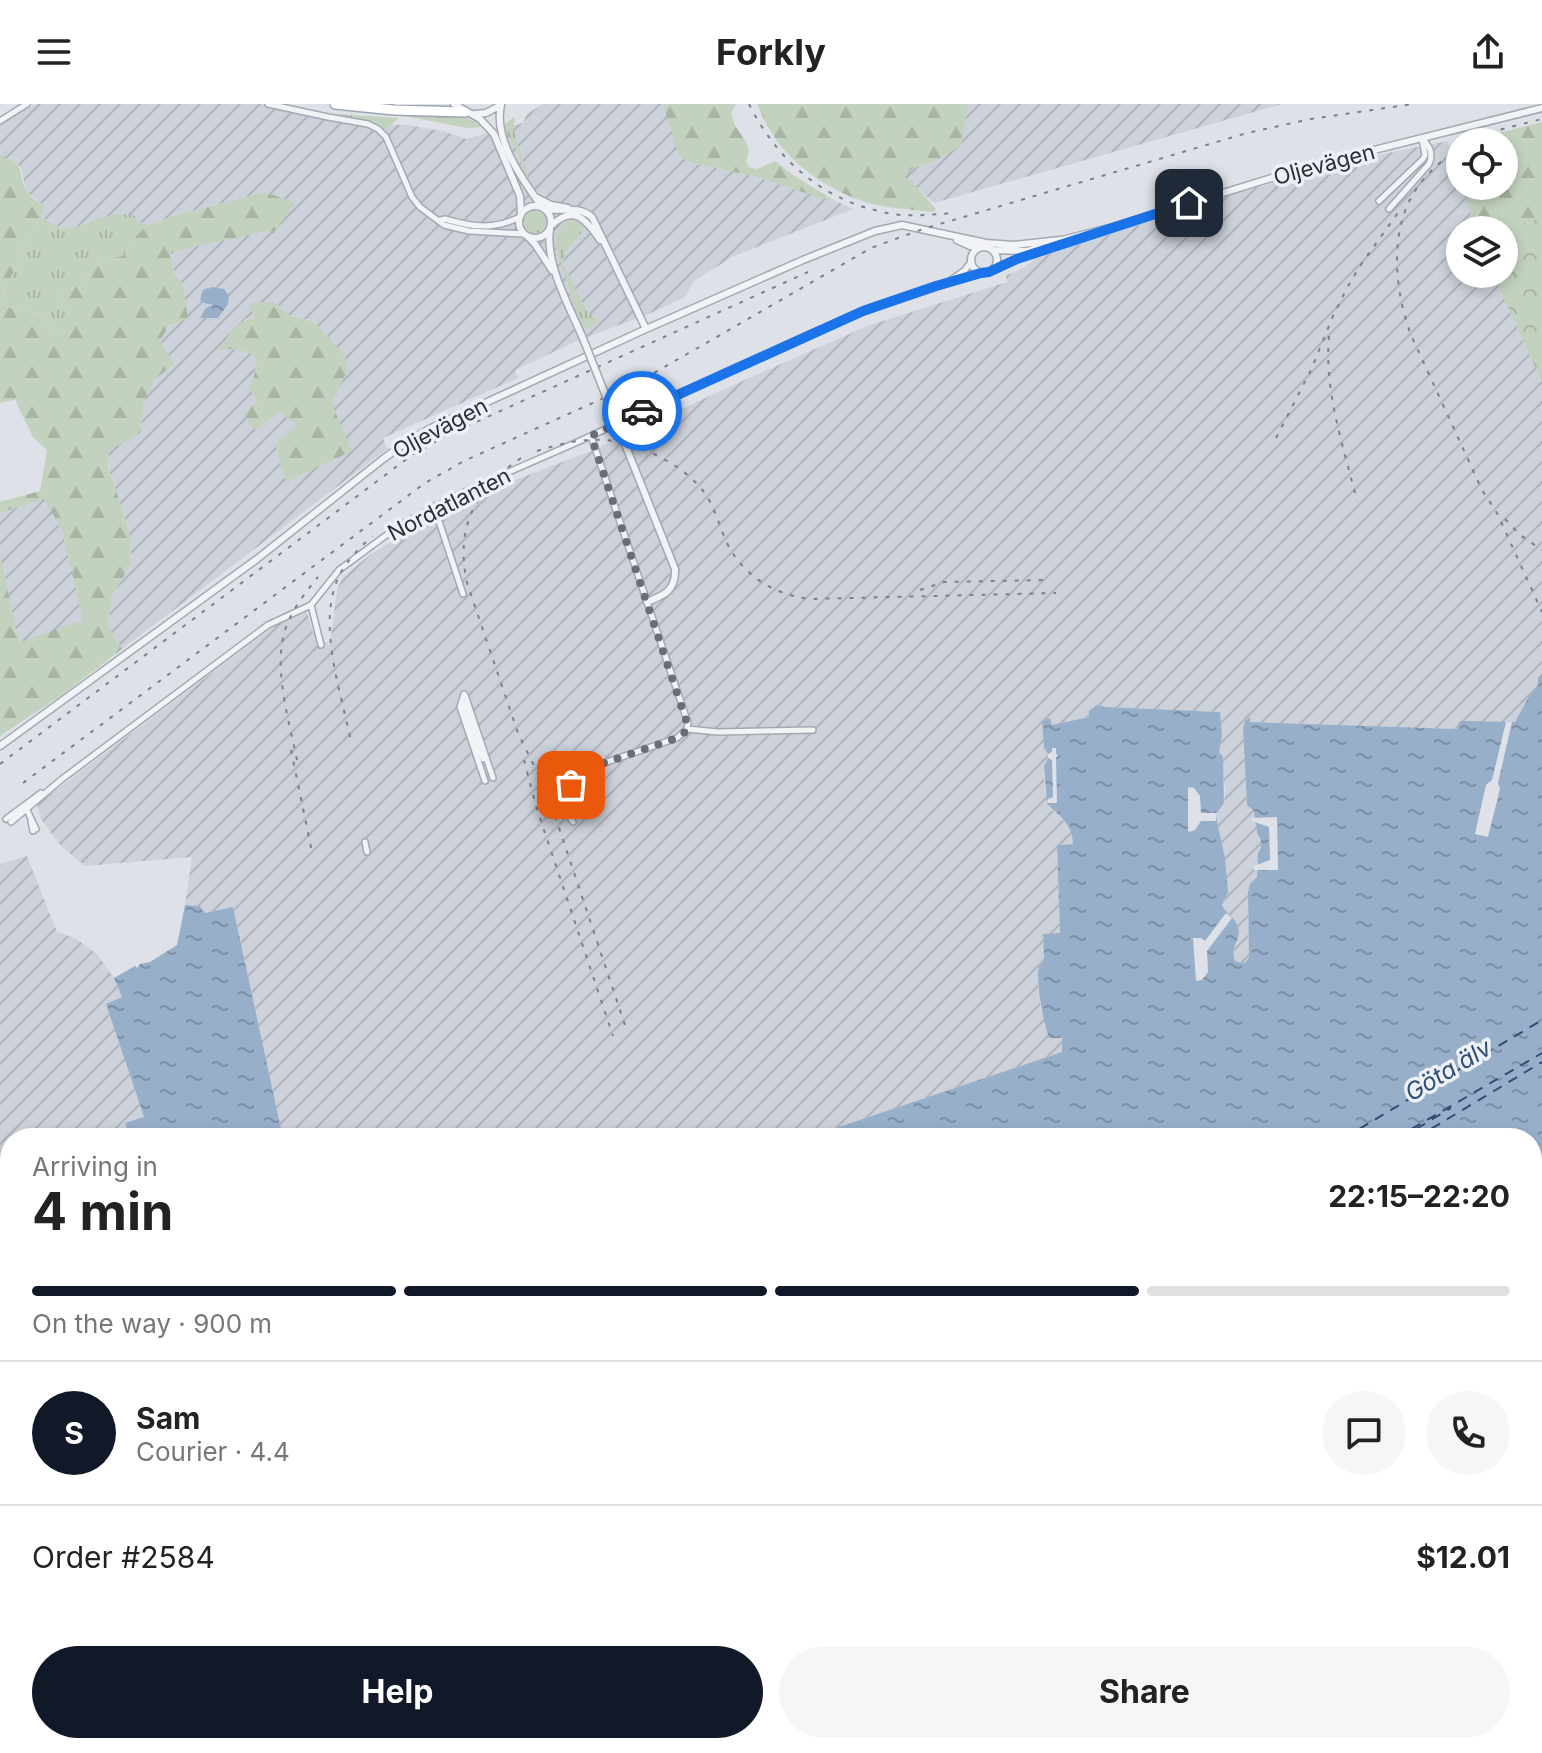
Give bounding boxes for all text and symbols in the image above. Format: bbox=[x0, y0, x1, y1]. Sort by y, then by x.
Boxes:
icon: menu bbox=[32, 30, 76, 74]
text: Forkly bbox=[716, 30, 826, 74]
icon: share bbox=[1466, 30, 1510, 74]
map controls bbox=[1446, 128, 1518, 288]
button: locate bbox=[1446, 128, 1518, 200]
street label: Oljevägen bbox=[1270, 138, 1378, 190]
pin bbox=[1155, 169, 1223, 237]
icon: home bbox=[1167, 181, 1211, 225]
button: layers bbox=[1446, 216, 1518, 288]
courier bbox=[602, 371, 682, 451]
icon: car bbox=[620, 389, 664, 433]
street label: Oljevägen bbox=[388, 392, 492, 464]
street label: Nordatlanten bbox=[383, 462, 515, 546]
pin bbox=[537, 751, 605, 819]
icon: bag bbox=[549, 763, 593, 807]
water label: Göta älv bbox=[1400, 1033, 1497, 1107]
text: Arriving in bbox=[32, 1151, 158, 1182]
text: 22:15–22:20 bbox=[1328, 1178, 1510, 1214]
text: 4 min bbox=[32, 1180, 173, 1243]
text: On the way · 900 m bbox=[32, 1308, 272, 1339]
button: chat bbox=[1322, 1391, 1406, 1475]
button: phone bbox=[1426, 1391, 1510, 1475]
text: Sam bbox=[136, 1400, 200, 1436]
text: S bbox=[64, 1415, 84, 1451]
text: Courier · 4.4 bbox=[136, 1436, 290, 1467]
text: Order #2584 bbox=[32, 1539, 215, 1575]
text: $12.01 bbox=[1416, 1539, 1510, 1575]
button: Help bbox=[32, 1646, 763, 1738]
button: Share bbox=[779, 1646, 1510, 1738]

